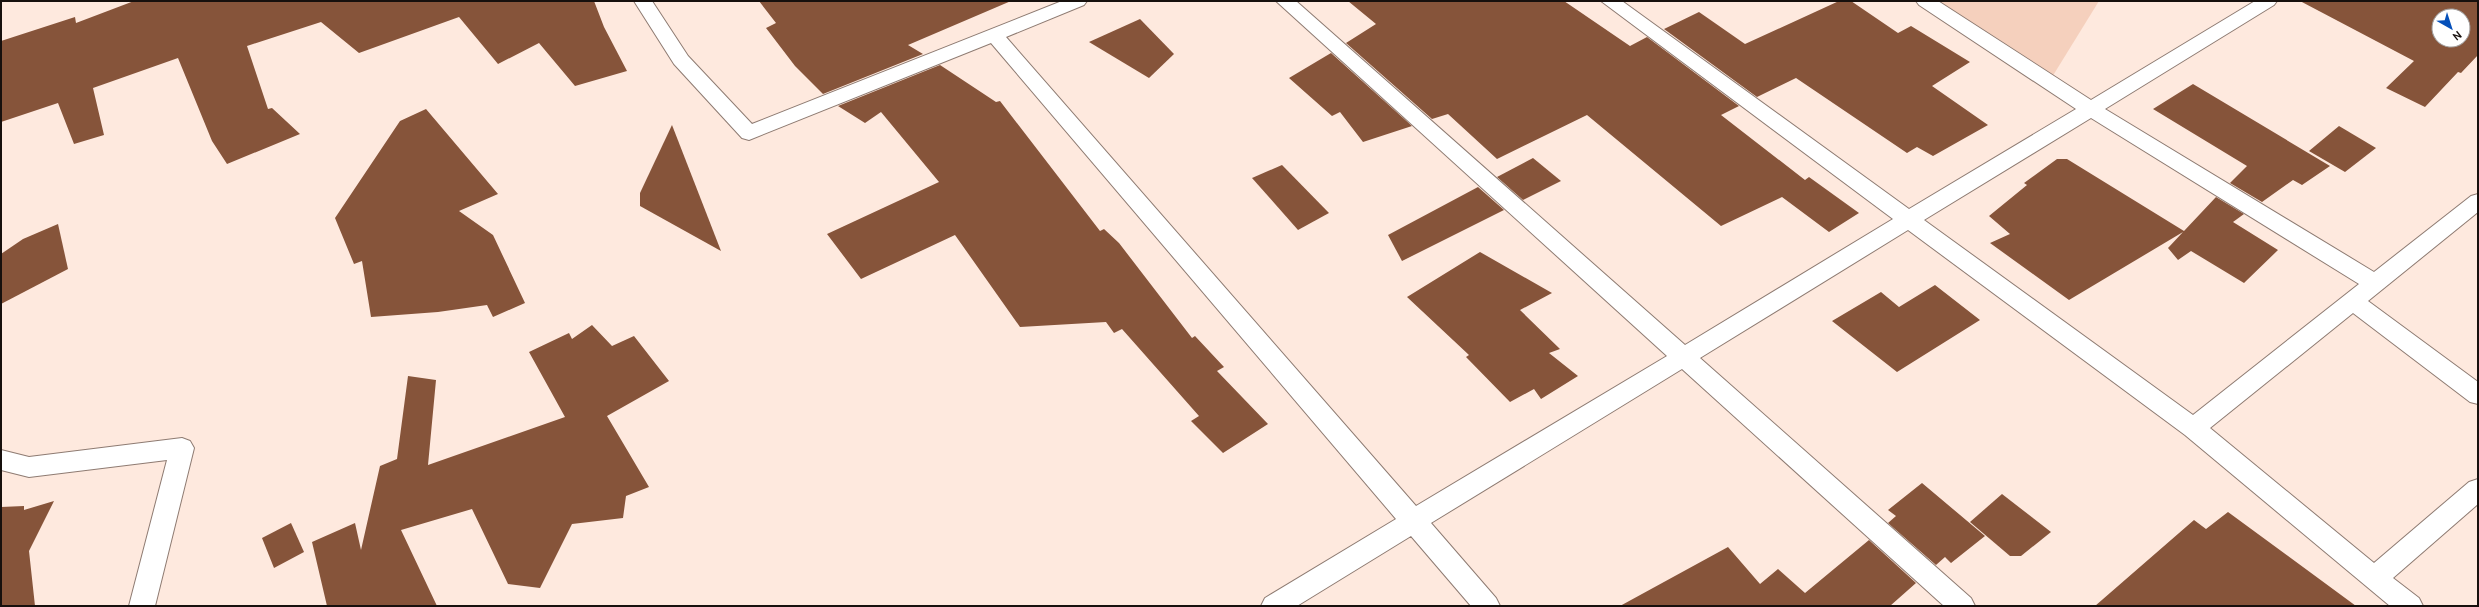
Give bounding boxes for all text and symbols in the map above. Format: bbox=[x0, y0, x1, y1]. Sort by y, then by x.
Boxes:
north arrow bbox=[2431, 8, 2471, 48]
text: N bbox=[2450, 28, 2465, 44]

